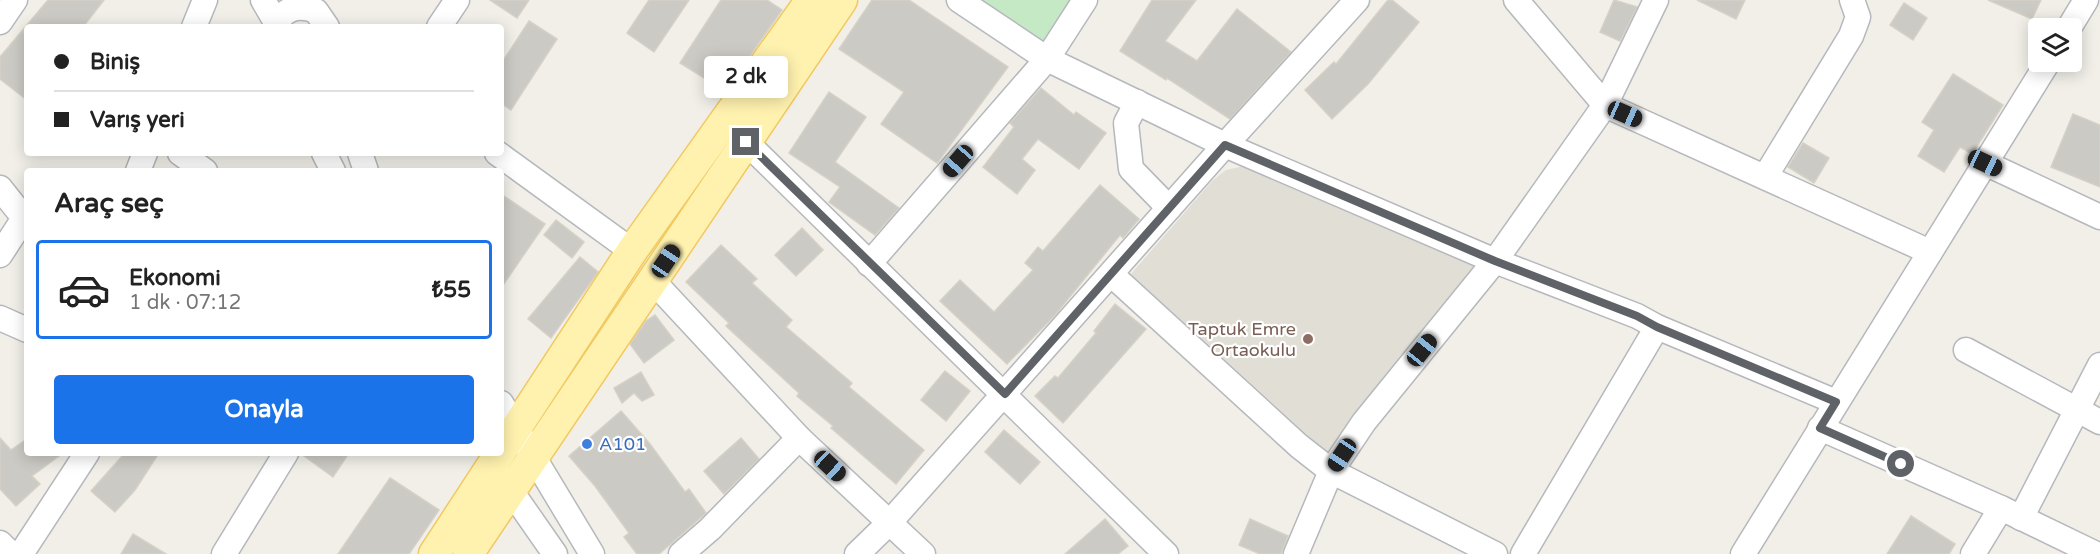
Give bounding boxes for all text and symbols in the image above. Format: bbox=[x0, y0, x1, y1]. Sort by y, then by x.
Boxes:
map controls bbox=[2028, 18, 2082, 72]
button: layers bbox=[2028, 18, 2082, 72]
text: Biniş bbox=[90, 49, 140, 75]
callout: 2 dk bbox=[704, 55, 788, 97]
text: 2 dk bbox=[725, 65, 767, 89]
car bbox=[1605, 98, 1645, 130]
text: Varış yeri bbox=[90, 107, 185, 133]
route end bbox=[732, 128, 759, 155]
car bbox=[939, 142, 977, 180]
car bbox=[1965, 147, 2005, 179]
text: Araç seç bbox=[54, 187, 164, 220]
car bbox=[648, 241, 684, 281]
icon: car bbox=[57, 263, 111, 317]
text: Ekonomi bbox=[129, 265, 221, 291]
text: ₺55 bbox=[432, 277, 471, 303]
text: 1 dk · 07:12 bbox=[129, 291, 241, 315]
place label: Taptuk Emre Ortaokulu bbox=[1188, 318, 1296, 361]
car bbox=[1404, 330, 1440, 370]
marker: Taptuk Emre Ortaokulu bbox=[1301, 332, 1315, 346]
button: Onayla bbox=[54, 375, 474, 444]
place label: A101 bbox=[599, 433, 646, 455]
car bbox=[1324, 435, 1360, 475]
marker: A101 bbox=[580, 437, 594, 451]
car bbox=[811, 447, 849, 485]
route start bbox=[1887, 450, 1914, 477]

